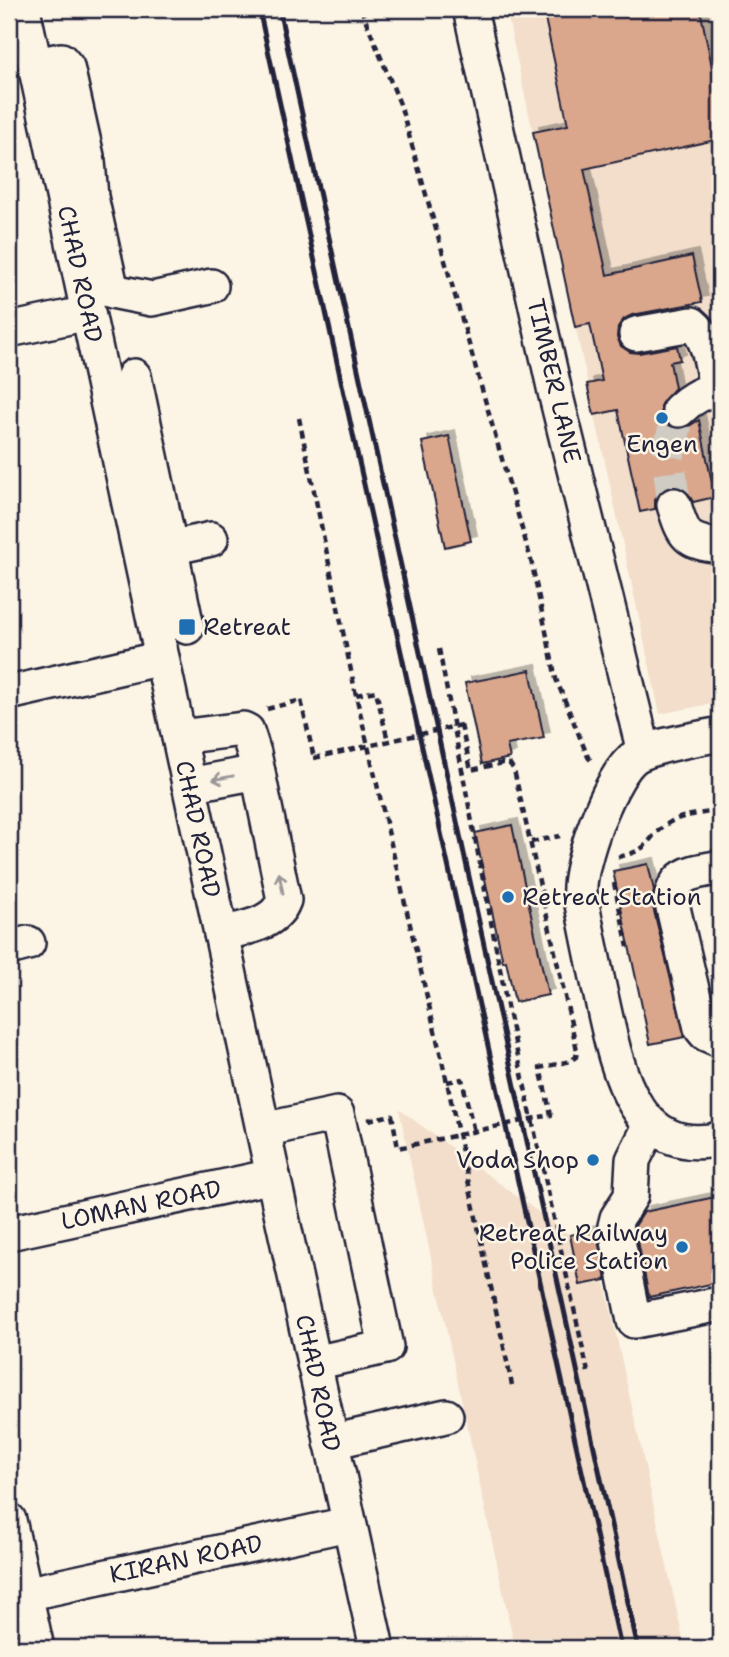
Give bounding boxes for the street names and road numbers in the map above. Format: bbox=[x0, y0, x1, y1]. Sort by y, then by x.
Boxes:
street label: CHAD ROAD bbox=[50, 203, 110, 345]
street label: TIMBER LANE bbox=[520, 296, 588, 466]
street label: CHAD ROAD bbox=[168, 758, 228, 900]
street label: LOMAN ROAD bbox=[58, 1172, 224, 1238]
street label: CHAD ROAD bbox=[288, 1312, 348, 1454]
street label: KIRAN ROAD bbox=[107, 1527, 265, 1591]

